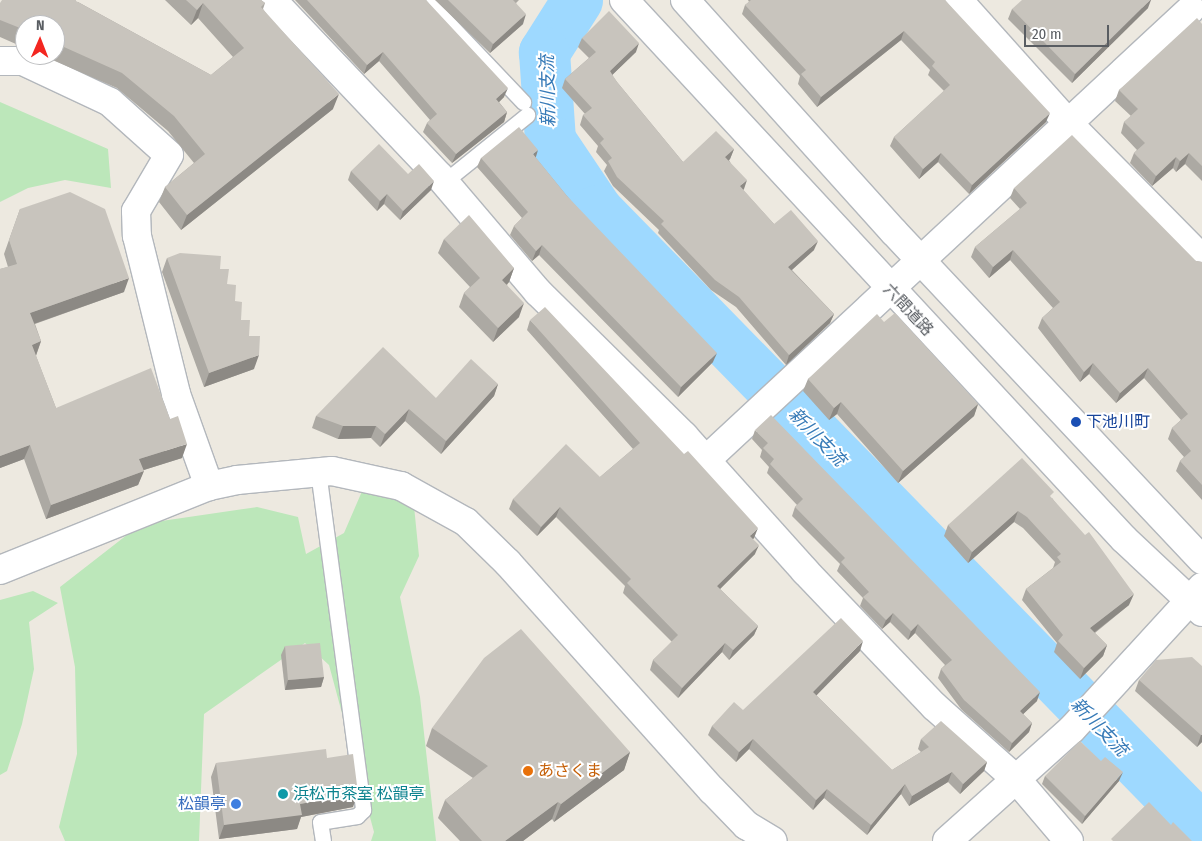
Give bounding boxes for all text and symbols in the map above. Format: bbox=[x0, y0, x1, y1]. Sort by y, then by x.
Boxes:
north arrow bbox=[15, 15, 65, 65]
scale bar bbox=[1027, 15, 1112, 47]
text: N bbox=[36, 17, 45, 34]
text: 20 m bbox=[1032, 25, 1062, 43]
water label: 新川支流 bbox=[537, 55, 559, 127]
street label: 六間道路 bbox=[879, 280, 937, 340]
water label: 新川支流 bbox=[784, 404, 850, 470]
place label: 下池川町 bbox=[1086, 412, 1150, 432]
marker: 下池川町 bbox=[1070, 416, 1082, 428]
water label: 新川支流 bbox=[1066, 694, 1132, 760]
place label: あさくま bbox=[538, 761, 602, 781]
marker: あさくま bbox=[522, 765, 534, 777]
place label: 浜松市茶室 松韻亭 bbox=[293, 784, 425, 804]
marker: 浜松市茶室 松韻亭 bbox=[277, 788, 289, 800]
place label: 松韻亭 bbox=[178, 794, 226, 814]
marker: 松韻亭 bbox=[230, 798, 242, 810]

